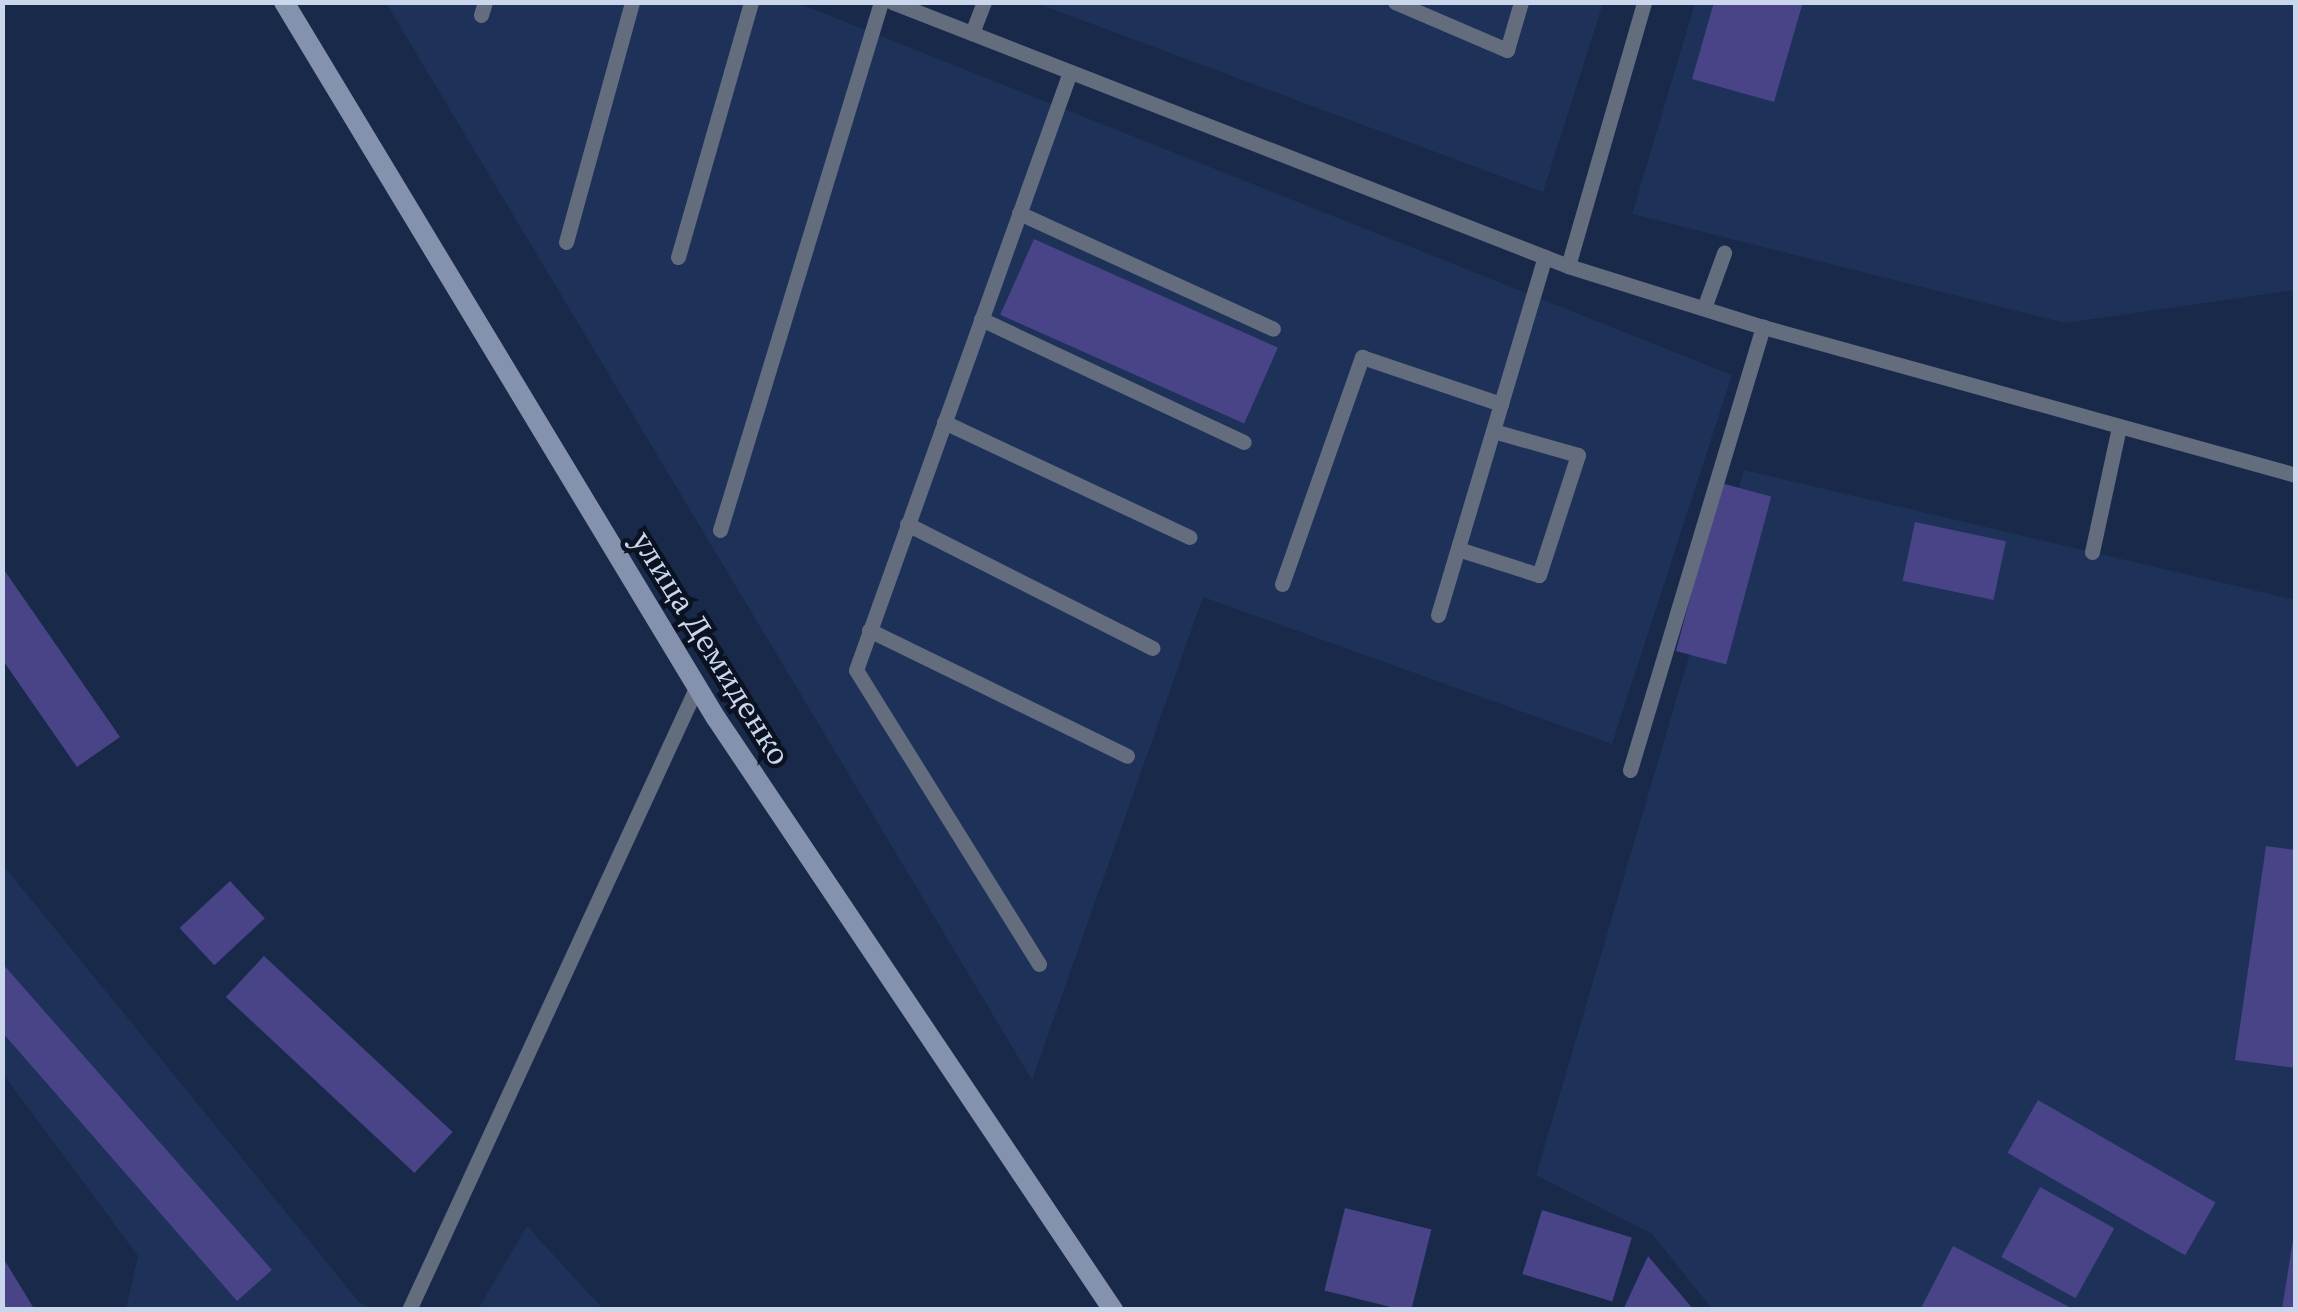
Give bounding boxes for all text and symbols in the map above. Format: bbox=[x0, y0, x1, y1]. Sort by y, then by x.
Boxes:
street label: улица Демиденко bbox=[623, 524, 799, 772]

